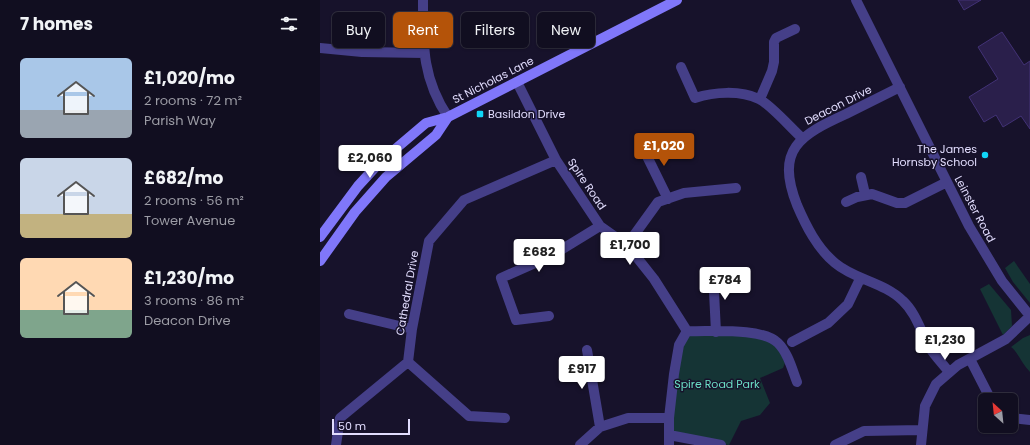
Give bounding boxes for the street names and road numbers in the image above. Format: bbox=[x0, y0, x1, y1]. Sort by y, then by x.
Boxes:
street label: St Nicholas Lane bbox=[450, 52, 537, 107]
street label: Deacon Drive bbox=[802, 81, 874, 129]
street label: Spire Road bbox=[564, 155, 610, 213]
street label: Leinster Road bbox=[951, 173, 999, 245]
street label: Cathedral Drive bbox=[392, 249, 422, 337]

